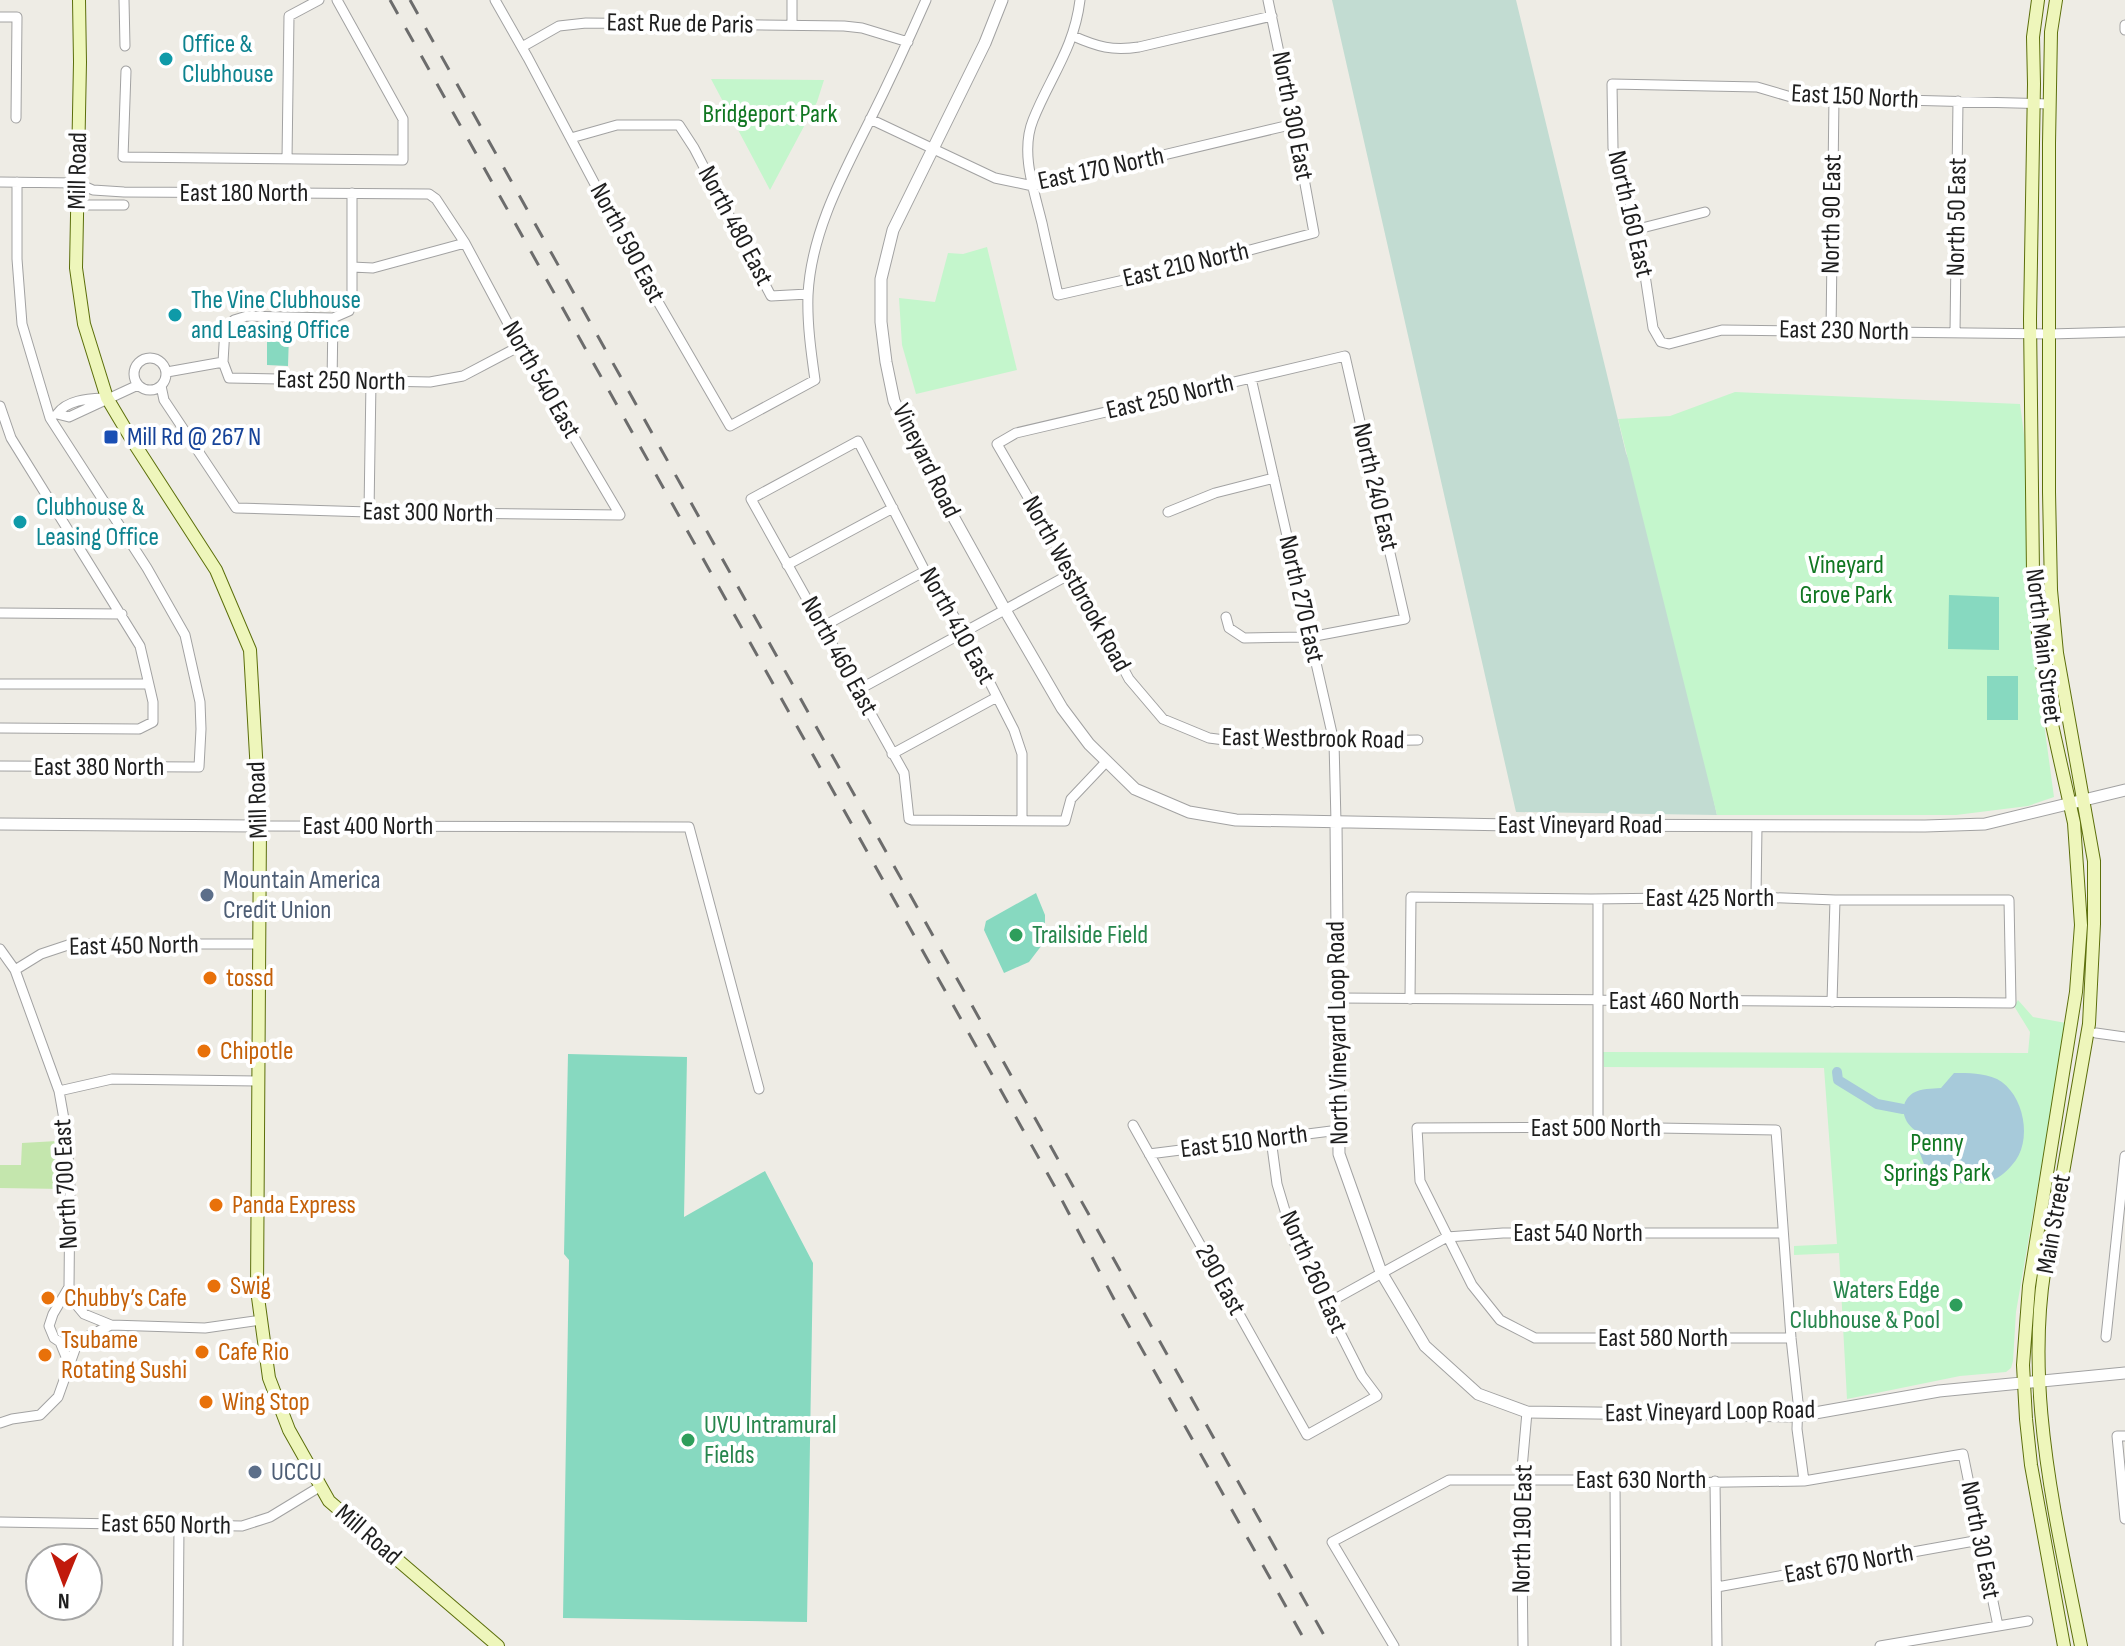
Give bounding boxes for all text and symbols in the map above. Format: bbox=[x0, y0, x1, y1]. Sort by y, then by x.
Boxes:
street label: East Rue de Paris bbox=[606, 7, 754, 41]
place label: Office & Clubhouse bbox=[182, 29, 274, 90]
street label: North 300 East bbox=[1264, 49, 1320, 183]
marker: Office & Clubhouse bbox=[157, 50, 175, 68]
street label: East 150 North bbox=[1790, 78, 1920, 116]
park label: Bridgeport Park bbox=[703, 99, 837, 130]
street label: Mill Road bbox=[62, 132, 94, 210]
street label: East 170 North bbox=[1035, 141, 1167, 197]
street label: North 160 East bbox=[1600, 148, 1660, 280]
street label: North 90 East bbox=[1815, 154, 1849, 274]
street label: North 50 East bbox=[1940, 157, 1974, 277]
street label: North 480 East bbox=[691, 161, 779, 291]
street label: East 180 North bbox=[180, 178, 308, 209]
street label: North 590 East bbox=[583, 178, 671, 308]
street label: East 210 North bbox=[1120, 235, 1252, 295]
place label: The Vine Clubhouse and Leasing Office bbox=[191, 285, 361, 346]
marker: The Vine Clubhouse and Leasing Office bbox=[166, 306, 184, 324]
street label: East 230 North bbox=[1779, 314, 1909, 348]
street label: North 540 East bbox=[495, 316, 587, 444]
street label: East 250 North bbox=[276, 364, 406, 398]
street label: East 250 North bbox=[1103, 367, 1237, 427]
street label: Vineyard Road bbox=[885, 399, 967, 523]
street label: North 240 East bbox=[1345, 420, 1405, 554]
place label: Mill Rd @ 267 N bbox=[127, 422, 261, 453]
marker: Mill Rd @ 267 N bbox=[102, 428, 120, 446]
street label: North Westbrook Road bbox=[1015, 491, 1137, 677]
place label: Clubhouse & Leasing Office bbox=[36, 492, 159, 553]
street label: East 300 North bbox=[362, 496, 494, 530]
marker: Clubhouse & Leasing Office bbox=[11, 513, 29, 531]
street label: North 270 East bbox=[1271, 532, 1331, 666]
park label: Vineyard Grove Park bbox=[1799, 550, 1893, 611]
street label: North 410 East bbox=[912, 562, 1002, 690]
street label: North Main Street bbox=[2018, 567, 2068, 725]
street label: North 460 East bbox=[794, 591, 884, 721]
street label: East Westbrook Road bbox=[1221, 722, 1405, 756]
street label: East 380 North bbox=[34, 752, 164, 783]
street label: Mill Road bbox=[241, 761, 275, 839]
street label: East Vineyard Road bbox=[1498, 810, 1662, 841]
street label: East 400 North bbox=[303, 811, 433, 842]
place label: Mountain America Credit Union bbox=[223, 865, 380, 926]
street label: East 425 North bbox=[1646, 883, 1774, 914]
marker: Mountain America Credit Union bbox=[198, 886, 216, 904]
place label: Trailside Field bbox=[1032, 920, 1148, 951]
street label: North Vineyard Loop Road bbox=[1321, 921, 1355, 1145]
marker: Trailside Field bbox=[1007, 926, 1025, 944]
street label: East 450 North bbox=[69, 929, 199, 963]
place label: tossd bbox=[226, 963, 274, 994]
marker: tossd bbox=[201, 969, 219, 987]
street label: East 460 North bbox=[1609, 986, 1739, 1017]
place label: Chipotle bbox=[220, 1036, 293, 1067]
marker: Chipotle bbox=[195, 1042, 213, 1060]
street label: East 500 North bbox=[1531, 1113, 1661, 1144]
street label: North 700 East bbox=[47, 1118, 85, 1250]
street label: East 510 North bbox=[1179, 1119, 1309, 1165]
park label: Penny Springs Park bbox=[1883, 1128, 1991, 1189]
street label: Main Street bbox=[2030, 1172, 2078, 1276]
place label: Panda Express bbox=[232, 1190, 356, 1221]
marker: Panda Express bbox=[207, 1196, 225, 1214]
street label: North 260 East bbox=[1272, 1206, 1354, 1338]
street label: East 540 North bbox=[1513, 1218, 1643, 1249]
street label: 290 East bbox=[1188, 1239, 1252, 1321]
place label: Swig bbox=[230, 1271, 271, 1302]
place label: Waters Edge Clubhouse & Pool bbox=[1790, 1275, 1940, 1336]
marker: Swig bbox=[205, 1277, 223, 1295]
place label: Chubby’s Cafe bbox=[64, 1283, 187, 1314]
marker: Chubby’s Cafe bbox=[39, 1289, 57, 1307]
marker: Waters Edge Clubhouse & Pool bbox=[1947, 1296, 1965, 1314]
street label: East 580 North bbox=[1598, 1323, 1728, 1354]
place label: Tsubame Rotating Sushi bbox=[61, 1325, 187, 1386]
place label: Cafe Rio bbox=[218, 1337, 289, 1368]
marker: Cafe Rio bbox=[193, 1343, 211, 1361]
marker: Tsubame Rotating Sushi bbox=[36, 1346, 54, 1364]
place label: Wing Stop bbox=[222, 1387, 310, 1418]
marker: Wing Stop bbox=[197, 1393, 215, 1411]
street label: East Vineyard Loop Road bbox=[1605, 1395, 1815, 1429]
place label: UVU Intramural Fields bbox=[704, 1410, 837, 1471]
marker: UVU Intramural Fields bbox=[679, 1431, 697, 1449]
place label: UCCU bbox=[271, 1457, 322, 1488]
marker: UCCU bbox=[246, 1463, 264, 1481]
street label: North 190 East bbox=[1506, 1464, 1540, 1594]
street label: East 630 North bbox=[1576, 1465, 1706, 1496]
street label: North 30 East bbox=[1953, 1479, 2007, 1602]
street label: Mill Road bbox=[329, 1498, 407, 1572]
street label: East 650 North bbox=[101, 1508, 231, 1542]
street label: East 670 North bbox=[1782, 1537, 1916, 1591]
north arrow bbox=[24, 1542, 104, 1622]
text: N bbox=[58, 1587, 70, 1614]

